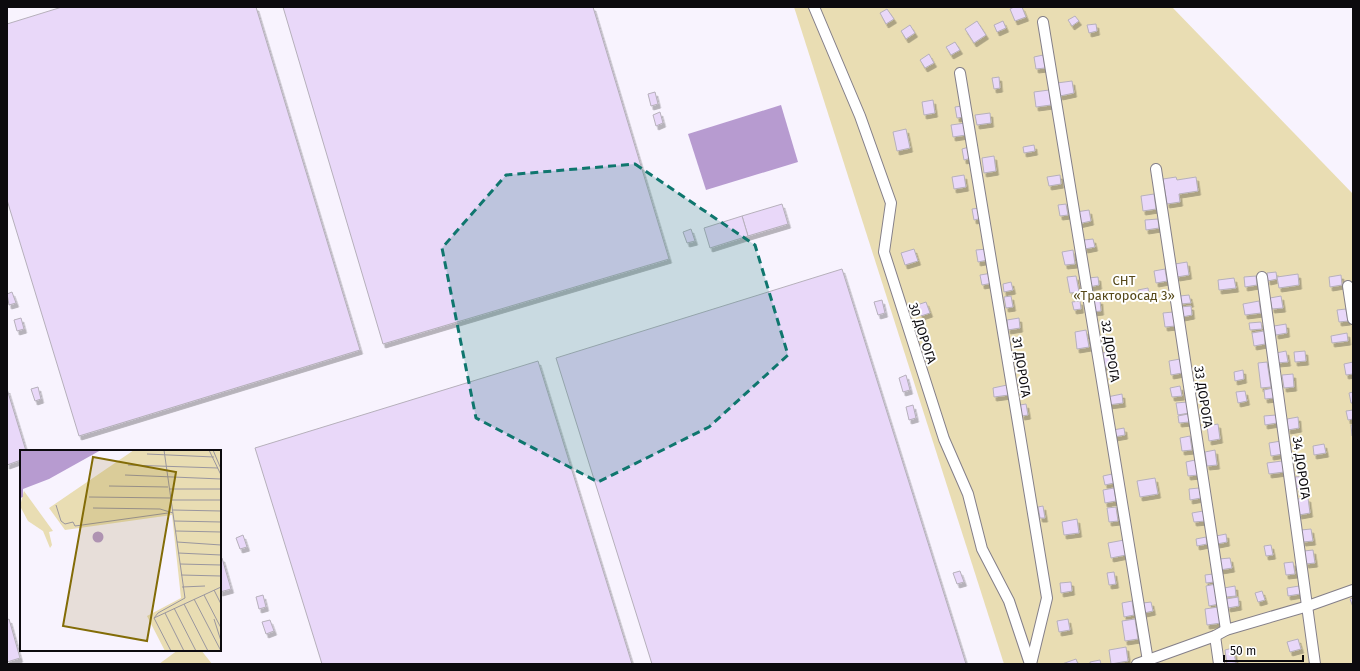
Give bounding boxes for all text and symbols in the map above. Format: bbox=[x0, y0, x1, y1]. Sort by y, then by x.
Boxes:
park label: СНТ «Тракторосад 3» bbox=[1073, 273, 1175, 303]
street label: 30 ДОРОГА bbox=[906, 301, 940, 366]
street label: 32 ДОРОГА bbox=[1098, 319, 1123, 384]
street label: 31 ДОРОГА bbox=[1009, 336, 1034, 399]
street label: 33 ДОРОГА bbox=[1191, 365, 1216, 430]
street label: 34 ДОРОГА bbox=[1290, 436, 1313, 501]
inset map bbox=[20, 450, 221, 651]
scale bar bbox=[1224, 637, 1303, 663]
text: 50 m bbox=[1230, 644, 1256, 658]

